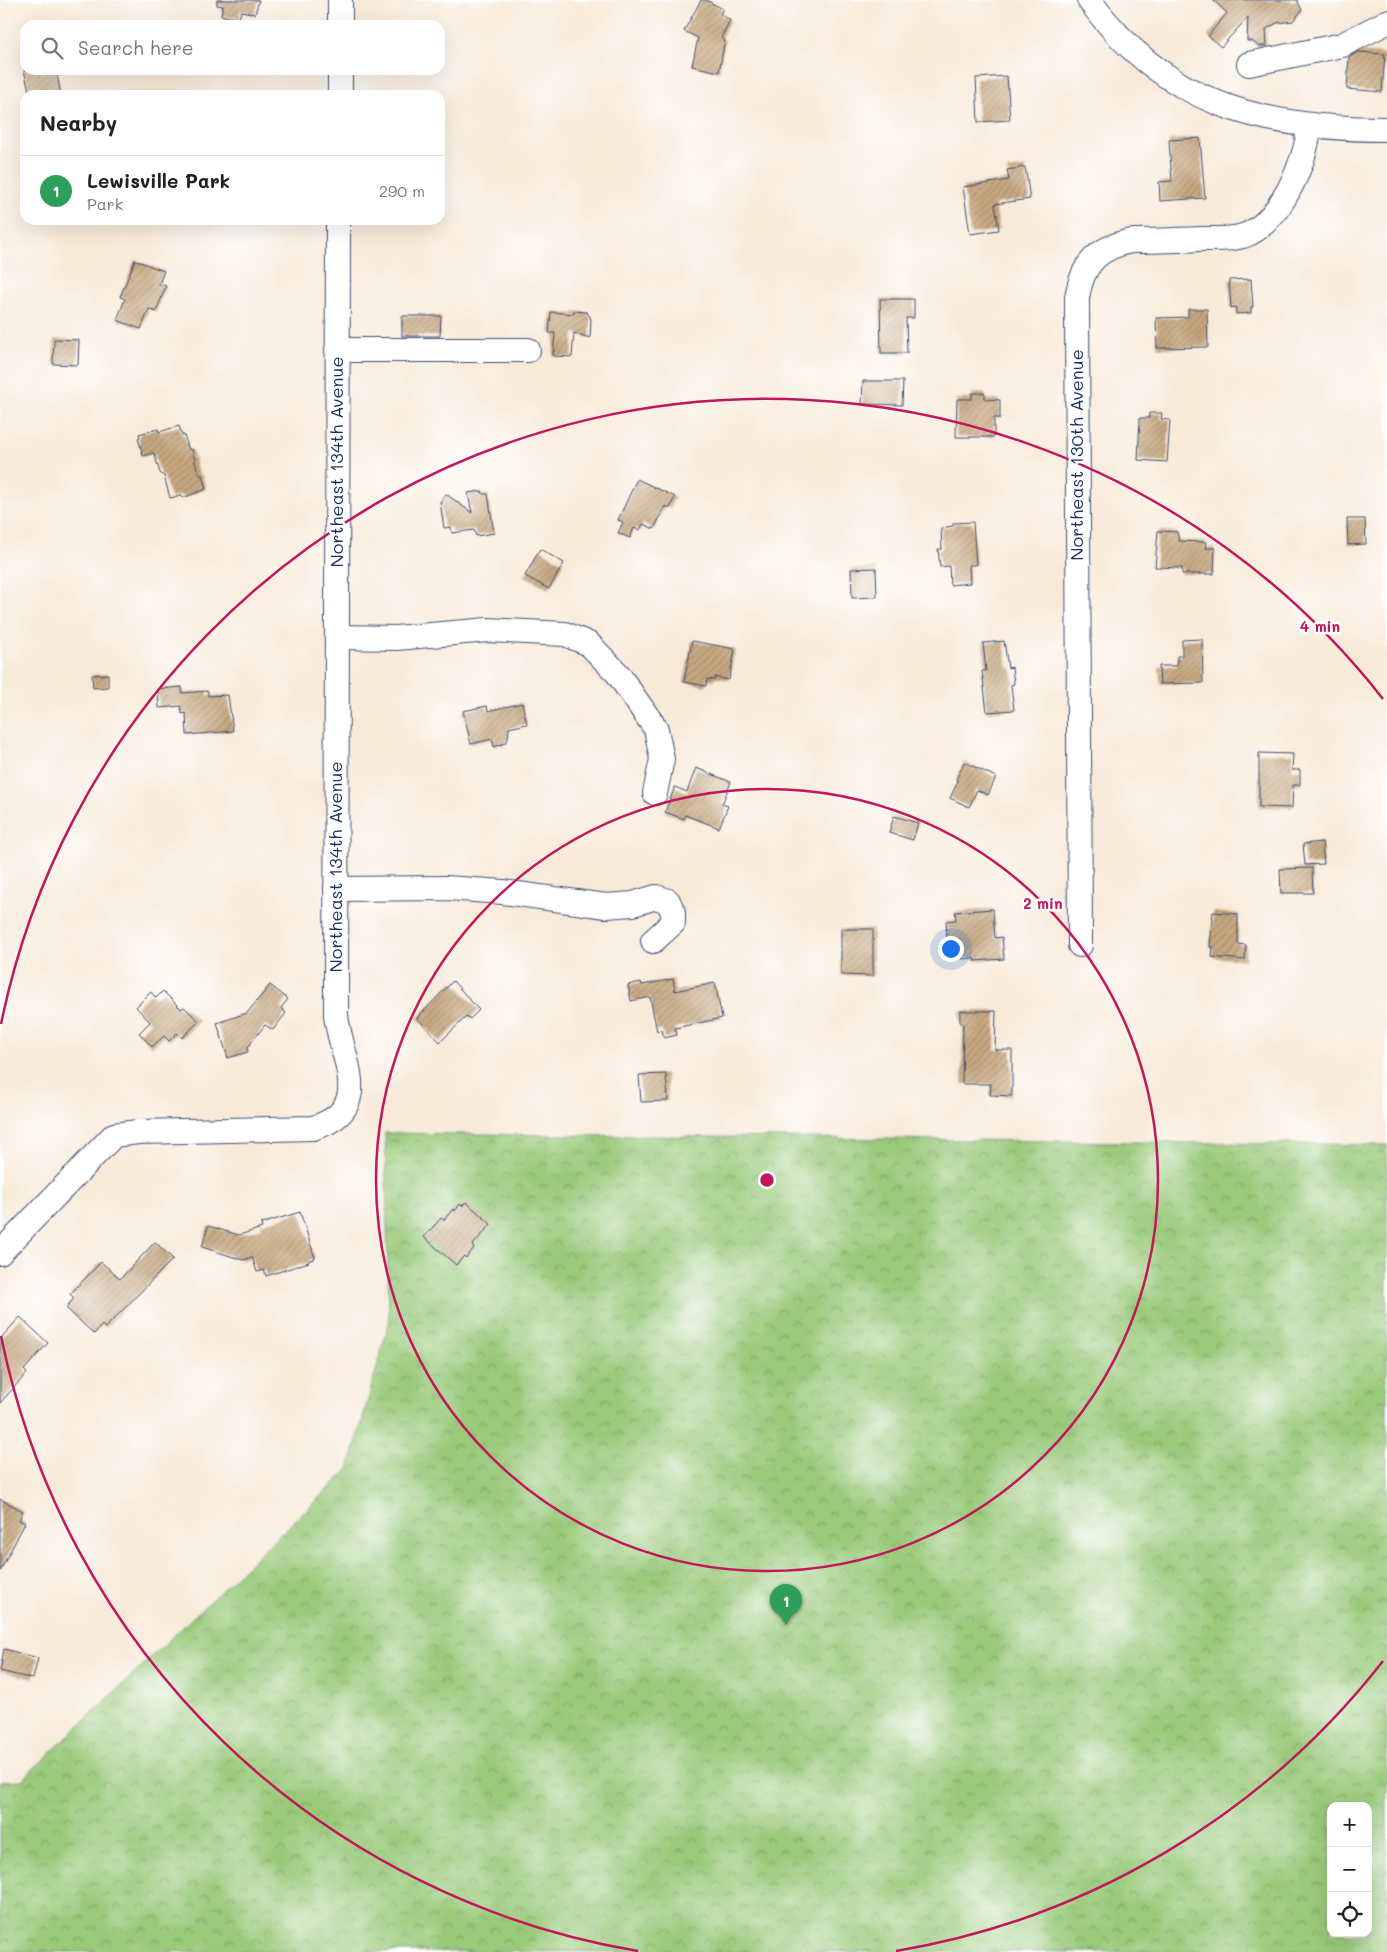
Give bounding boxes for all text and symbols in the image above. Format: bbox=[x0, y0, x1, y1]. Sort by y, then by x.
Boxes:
search box bbox=[20, 20, 445, 75]
icon: search bbox=[38, 34, 66, 62]
text: Search here bbox=[78, 35, 194, 60]
text: Nearby bbox=[40, 109, 117, 136]
text: Lewisville Park bbox=[87, 168, 230, 193]
text: 1 bbox=[52, 180, 60, 201]
text: 290 m bbox=[379, 180, 425, 201]
text: Park bbox=[87, 193, 123, 214]
street label: Northeast 130th Avenue bbox=[1064, 349, 1088, 561]
street label: Northeast 134th Avenue bbox=[324, 356, 348, 568]
text: 4 min bbox=[1300, 616, 1340, 636]
street label: Northeast 134th Avenue bbox=[323, 761, 347, 973]
text: 2 min bbox=[1023, 893, 1063, 913]
your location bbox=[938, 936, 964, 962]
centre of rings bbox=[758, 1171, 776, 1189]
pin: 1 bbox=[770, 1584, 802, 1625]
map controls bbox=[1327, 1802, 1372, 1937]
button: + bbox=[1327, 1802, 1372, 1847]
button: − bbox=[1327, 1847, 1372, 1892]
button: locate bbox=[1327, 1892, 1372, 1937]

